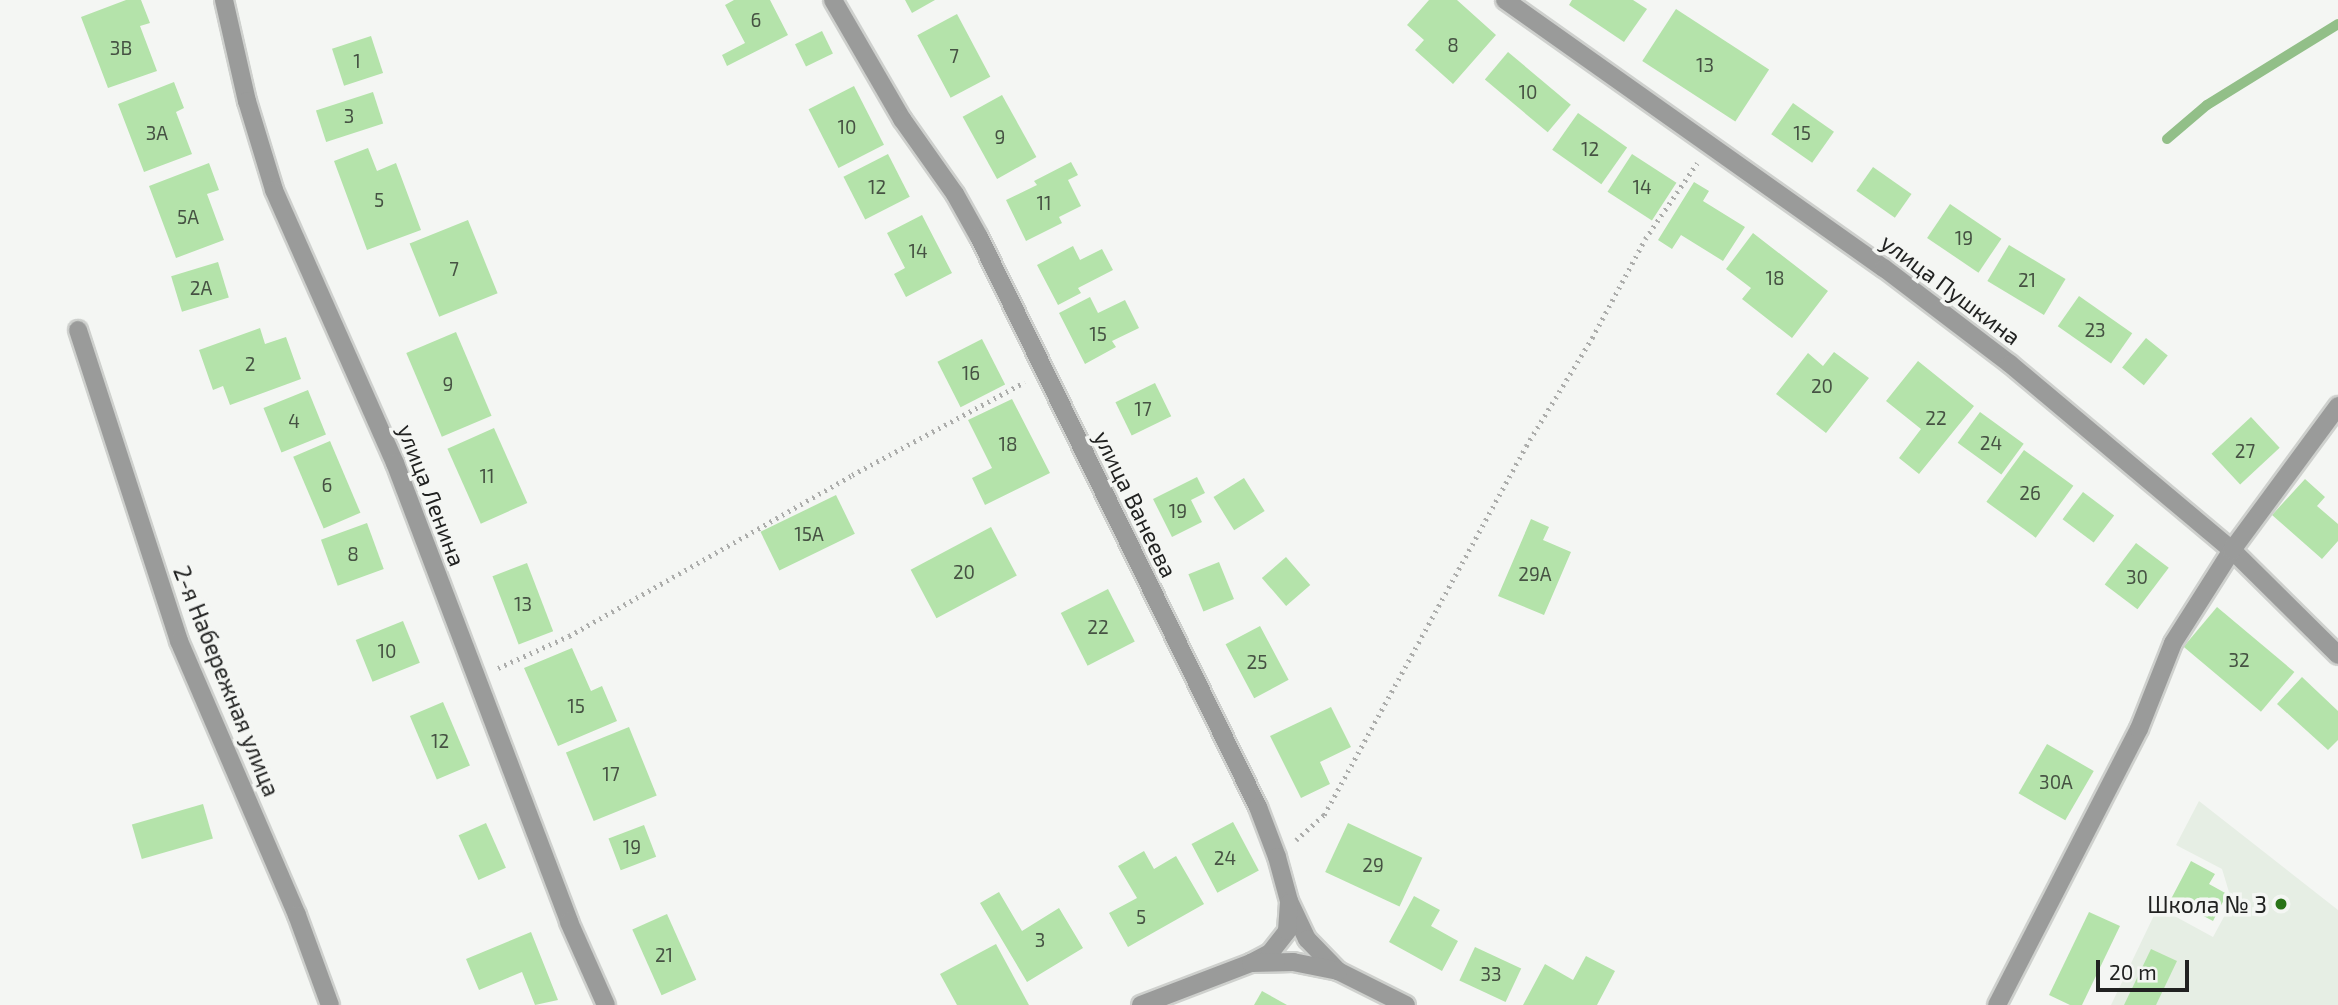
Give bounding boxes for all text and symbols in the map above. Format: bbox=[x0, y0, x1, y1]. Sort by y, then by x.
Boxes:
house number: 6 bbox=[751, 9, 761, 31]
house number: 8 bbox=[1447, 34, 1459, 56]
house number: 3В bbox=[110, 37, 132, 59]
house number: 7 bbox=[949, 45, 959, 67]
house number: 1 bbox=[353, 50, 361, 72]
house number: 13 bbox=[1696, 54, 1714, 76]
house number: 10 bbox=[1518, 81, 1538, 103]
house number: 3 bbox=[344, 105, 354, 127]
house number: 10 bbox=[837, 116, 857, 138]
house number: 3А bbox=[146, 122, 168, 144]
house number: 15 bbox=[1793, 122, 1811, 144]
house number: 9 bbox=[995, 126, 1005, 148]
house number: 12 bbox=[1581, 138, 1599, 160]
house number: 12 bbox=[868, 176, 886, 198]
house number: 14 bbox=[1632, 176, 1652, 198]
house number: 5 bbox=[374, 189, 384, 211]
house number: 11 bbox=[1036, 192, 1052, 214]
house number: 5А bbox=[177, 206, 199, 228]
house number: 19 bbox=[1955, 227, 1973, 249]
street label: улица Пушкина bbox=[1876, 228, 2026, 350]
house number: 14 bbox=[908, 240, 928, 262]
house number: 7 bbox=[449, 258, 459, 280]
house number: 18 bbox=[1765, 267, 1785, 289]
house number: 21 bbox=[2018, 269, 2036, 291]
house number: 2А bbox=[190, 277, 212, 299]
house number: 23 bbox=[2084, 319, 2106, 341]
house number: 15 bbox=[1089, 323, 1107, 345]
house number: 2 bbox=[245, 353, 255, 375]
house number: 16 bbox=[962, 362, 980, 384]
house number: 9 bbox=[443, 373, 453, 395]
house number: 20 bbox=[1811, 375, 1833, 397]
house number: 17 bbox=[1134, 398, 1152, 420]
house number: 22 bbox=[1925, 407, 1947, 429]
house number: 4 bbox=[288, 410, 300, 432]
street label: улица Ленина bbox=[392, 420, 472, 570]
street label: улица Ванеева bbox=[1089, 426, 1183, 582]
house number: 24 bbox=[1980, 432, 2002, 454]
house number: 18 bbox=[998, 433, 1018, 455]
house number: 27 bbox=[2235, 440, 2255, 462]
house number: 11 bbox=[479, 465, 495, 487]
house number: 6 bbox=[322, 474, 332, 496]
house number: 26 bbox=[2019, 482, 2041, 504]
house number: 19 bbox=[1169, 500, 1187, 522]
house number: 15А bbox=[794, 523, 824, 545]
house number: 8 bbox=[347, 543, 359, 565]
house number: 20 bbox=[953, 561, 975, 583]
street label: 2-я Набережная улица bbox=[168, 562, 286, 800]
house number: 29А bbox=[1518, 563, 1552, 585]
house number: 30 bbox=[2126, 566, 2148, 588]
house number: 13 bbox=[514, 593, 532, 615]
house number: 22 bbox=[1087, 616, 1109, 638]
house number: 10 bbox=[377, 640, 397, 662]
house number: 32 bbox=[2228, 649, 2250, 671]
house number: 25 bbox=[1247, 651, 1267, 673]
house number: 15 bbox=[567, 695, 585, 717]
house number: 12 bbox=[431, 730, 449, 752]
house number: 17 bbox=[602, 763, 620, 785]
house number: 30А bbox=[2039, 771, 2073, 793]
house number: 19 bbox=[623, 836, 641, 858]
house number: 24 bbox=[1214, 847, 1236, 869]
house number: 29 bbox=[1362, 854, 1384, 876]
place label: Школа № 3 bbox=[2147, 890, 2267, 918]
marker: Школа № 3 bbox=[2273, 896, 2289, 912]
house number: 5 bbox=[1136, 906, 1146, 928]
house number: 3 bbox=[1035, 929, 1045, 951]
house number: 21 bbox=[655, 944, 673, 966]
scale bar bbox=[2100, 946, 2193, 990]
text: 20 m bbox=[2109, 959, 2157, 984]
house number: 33 bbox=[1480, 963, 1502, 985]

